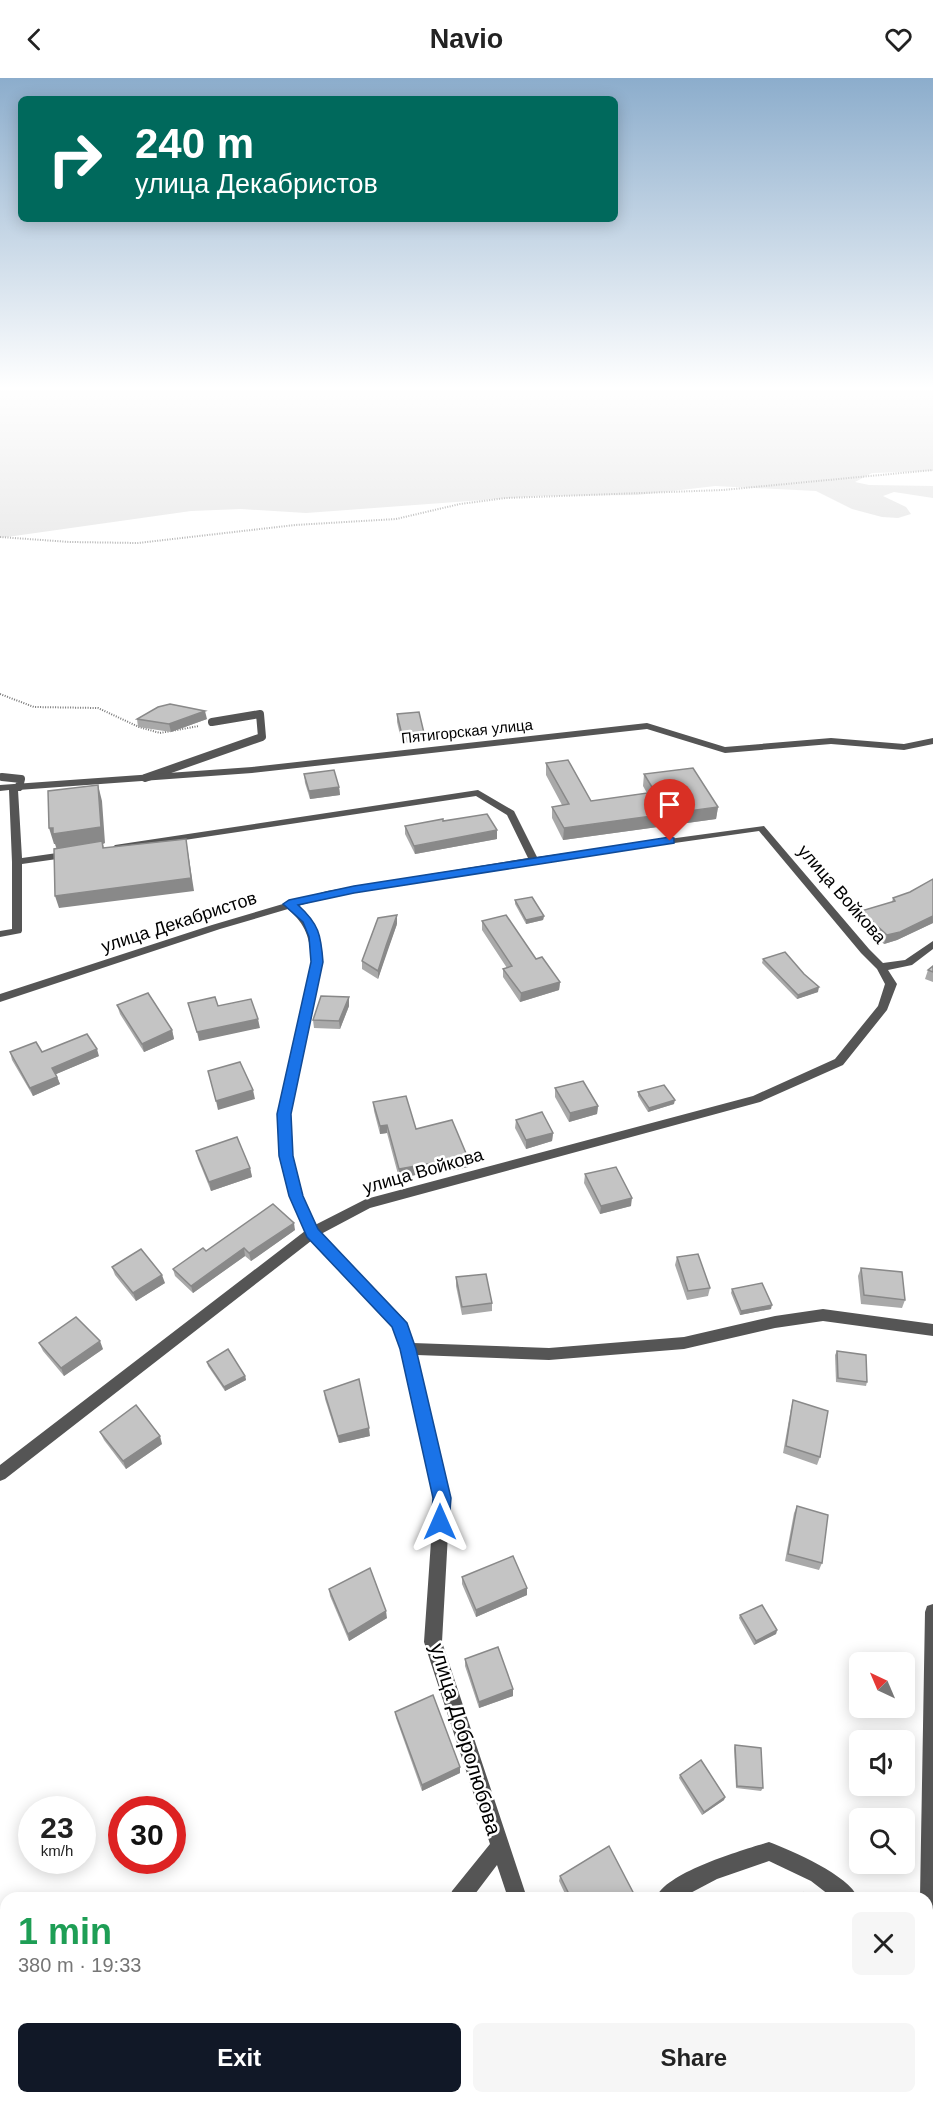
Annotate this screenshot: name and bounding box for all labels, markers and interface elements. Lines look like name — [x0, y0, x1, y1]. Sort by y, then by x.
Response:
icon: back — [18, 23, 51, 56]
icon: heart — [882, 23, 915, 56]
text: Navio — [430, 24, 503, 54]
icon: right — [36, 120, 114, 198]
text: 240 m — [135, 120, 254, 167]
text: улица Декабристов — [135, 169, 378, 199]
street label: Пятигорская улица — [400, 716, 534, 746]
pin — [644, 779, 695, 841]
icon: arrive — [653, 788, 686, 821]
street label: улица Войкова — [794, 841, 891, 948]
street label: улица Декабристов — [99, 887, 259, 957]
street label: улица Войкова — [361, 1144, 486, 1198]
position arrow — [408, 1490, 472, 1554]
street label: улица Добролюбова — [426, 1641, 506, 1838]
north arrow — [849, 1652, 915, 1718]
map controls — [849, 1652, 915, 1874]
button: sound — [849, 1730, 915, 1796]
speed limit sign: 30 — [108, 1796, 186, 1874]
button: search — [849, 1808, 915, 1874]
text: 23 — [40, 1811, 74, 1844]
text: km/h — [41, 1842, 73, 1859]
text: 1 min — [18, 1911, 112, 1952]
button: close — [852, 1912, 915, 1975]
text: 380 m · 19:33 — [18, 1954, 141, 1976]
button: Exit — [18, 2023, 461, 2092]
button: Share — [473, 2023, 915, 2092]

